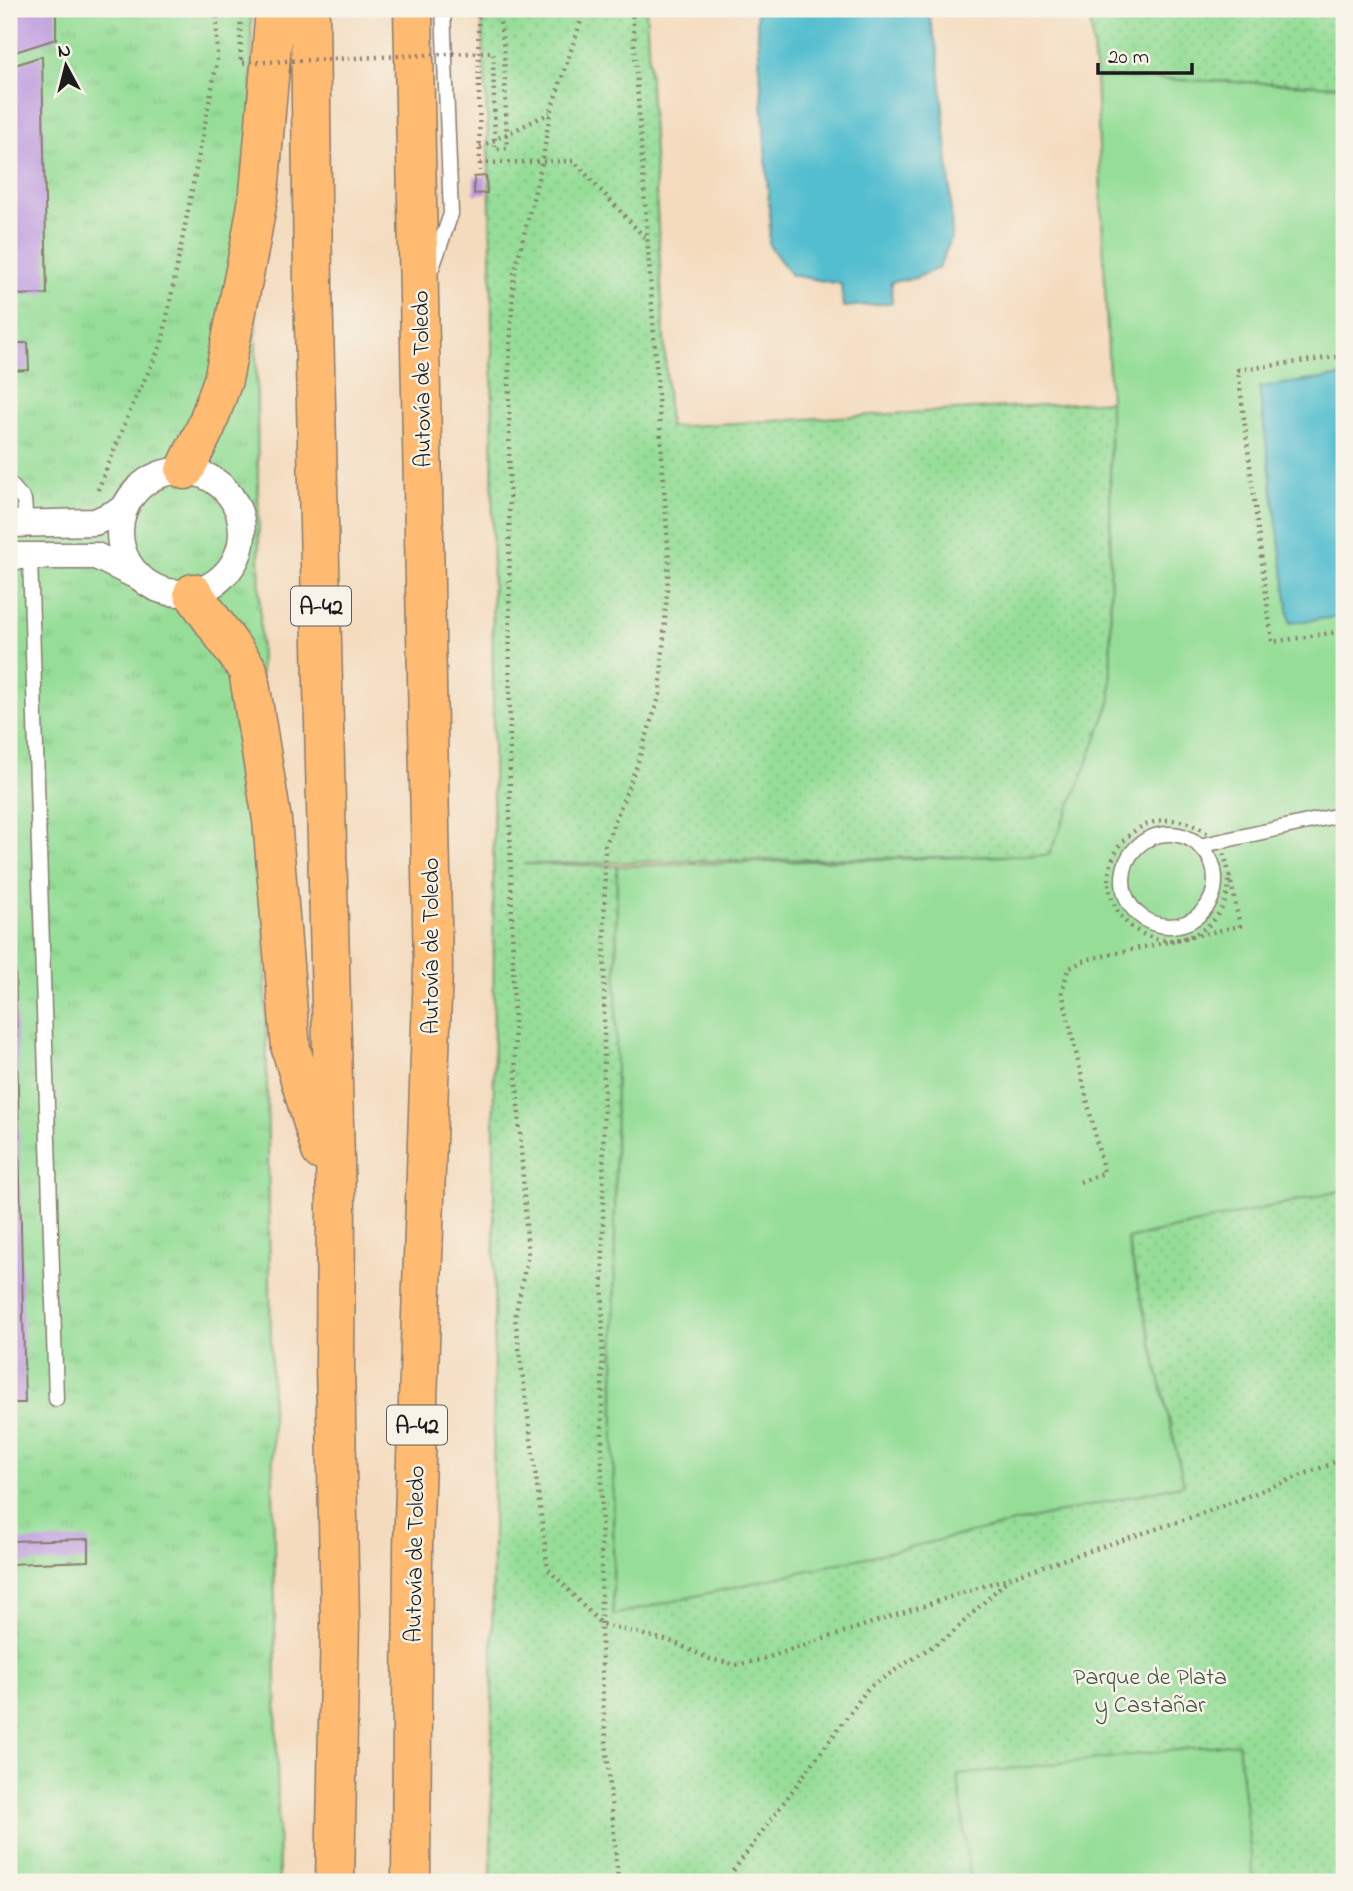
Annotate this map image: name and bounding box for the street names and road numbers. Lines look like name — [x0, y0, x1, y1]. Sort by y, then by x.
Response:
street label: Autovía de Toledo — [404, 290, 443, 468]
road number: A-42 — [291, 586, 351, 626]
street label: Autovía de Toledo — [415, 857, 450, 1035]
road number: A-42 — [387, 1406, 447, 1444]
street label: Autovía de Toledo — [397, 1465, 436, 1643]

